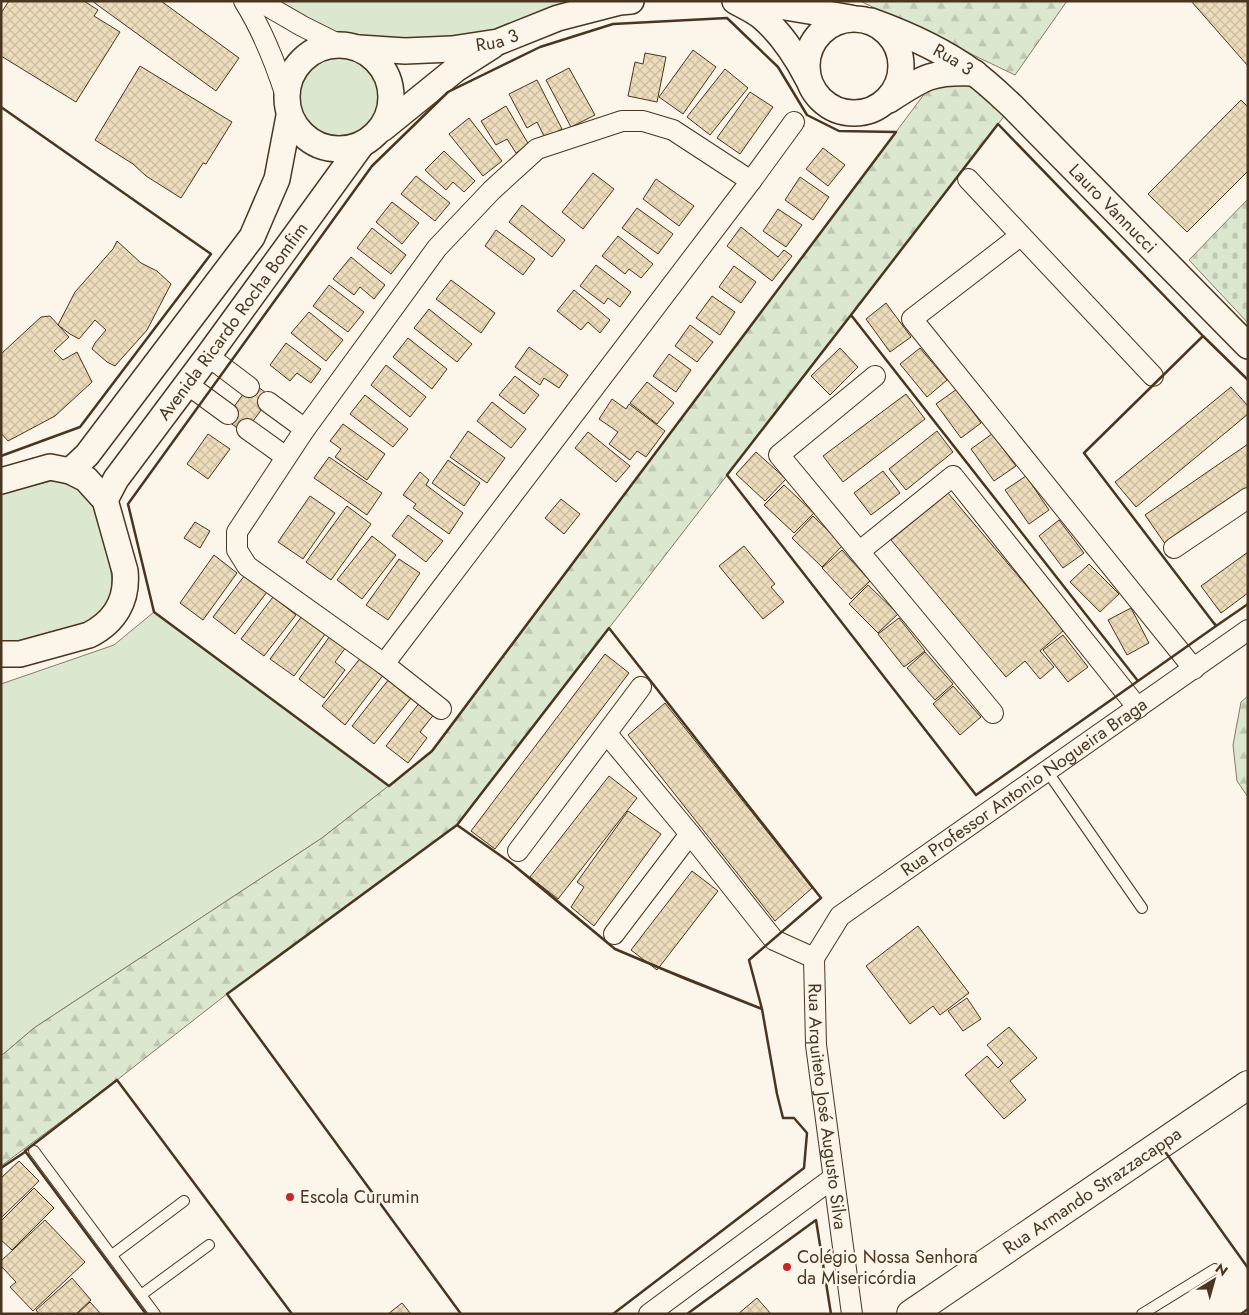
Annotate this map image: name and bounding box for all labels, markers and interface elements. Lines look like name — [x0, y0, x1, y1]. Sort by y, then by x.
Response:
street label: Rua 3 — [474, 22, 523, 58]
street label: Rua 3 — [928, 37, 979, 82]
street label: Lauro Vannucci — [1063, 158, 1163, 259]
street label: Avenida Ricardo Rocha Bomfim — [151, 217, 314, 426]
street label: Rua Professor Antonio Nogueira Braga — [895, 692, 1152, 883]
street label: Rua Arquiteto José Augusto Silva — [802, 983, 854, 1231]
street label: Rua Armando Strazzacappa — [998, 1121, 1187, 1261]
place label: Escola Curumin — [300, 1184, 419, 1210]
marker: Escola Curumin — [284, 1191, 296, 1203]
place label: Colégio Nossa Senhora da Misericórdia — [797, 1244, 978, 1291]
north arrow — [1189, 1255, 1239, 1305]
text: N — [1211, 1258, 1232, 1281]
marker: Colégio Nossa Senhora da Misericórdia — [781, 1261, 793, 1273]

